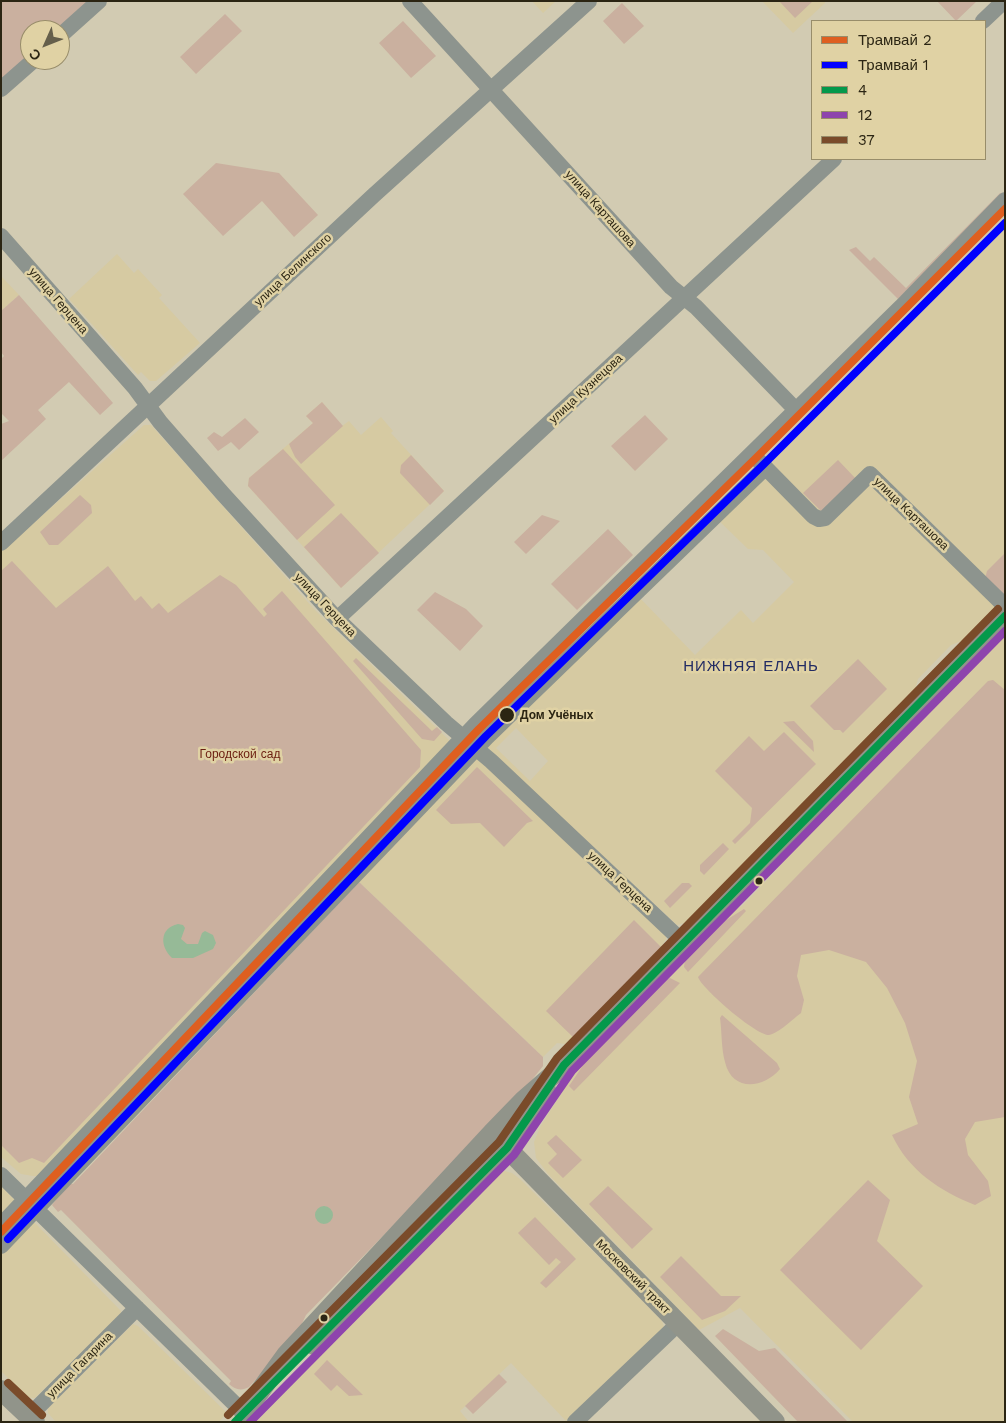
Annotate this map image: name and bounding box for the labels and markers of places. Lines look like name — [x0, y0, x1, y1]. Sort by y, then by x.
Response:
marker: Дом Учёных — [498, 706, 516, 724]
place label: Дом Учёных — [520, 708, 593, 722]
unlabelled marker — [754, 876, 764, 886]
unlabelled marker — [319, 1313, 329, 1323]

